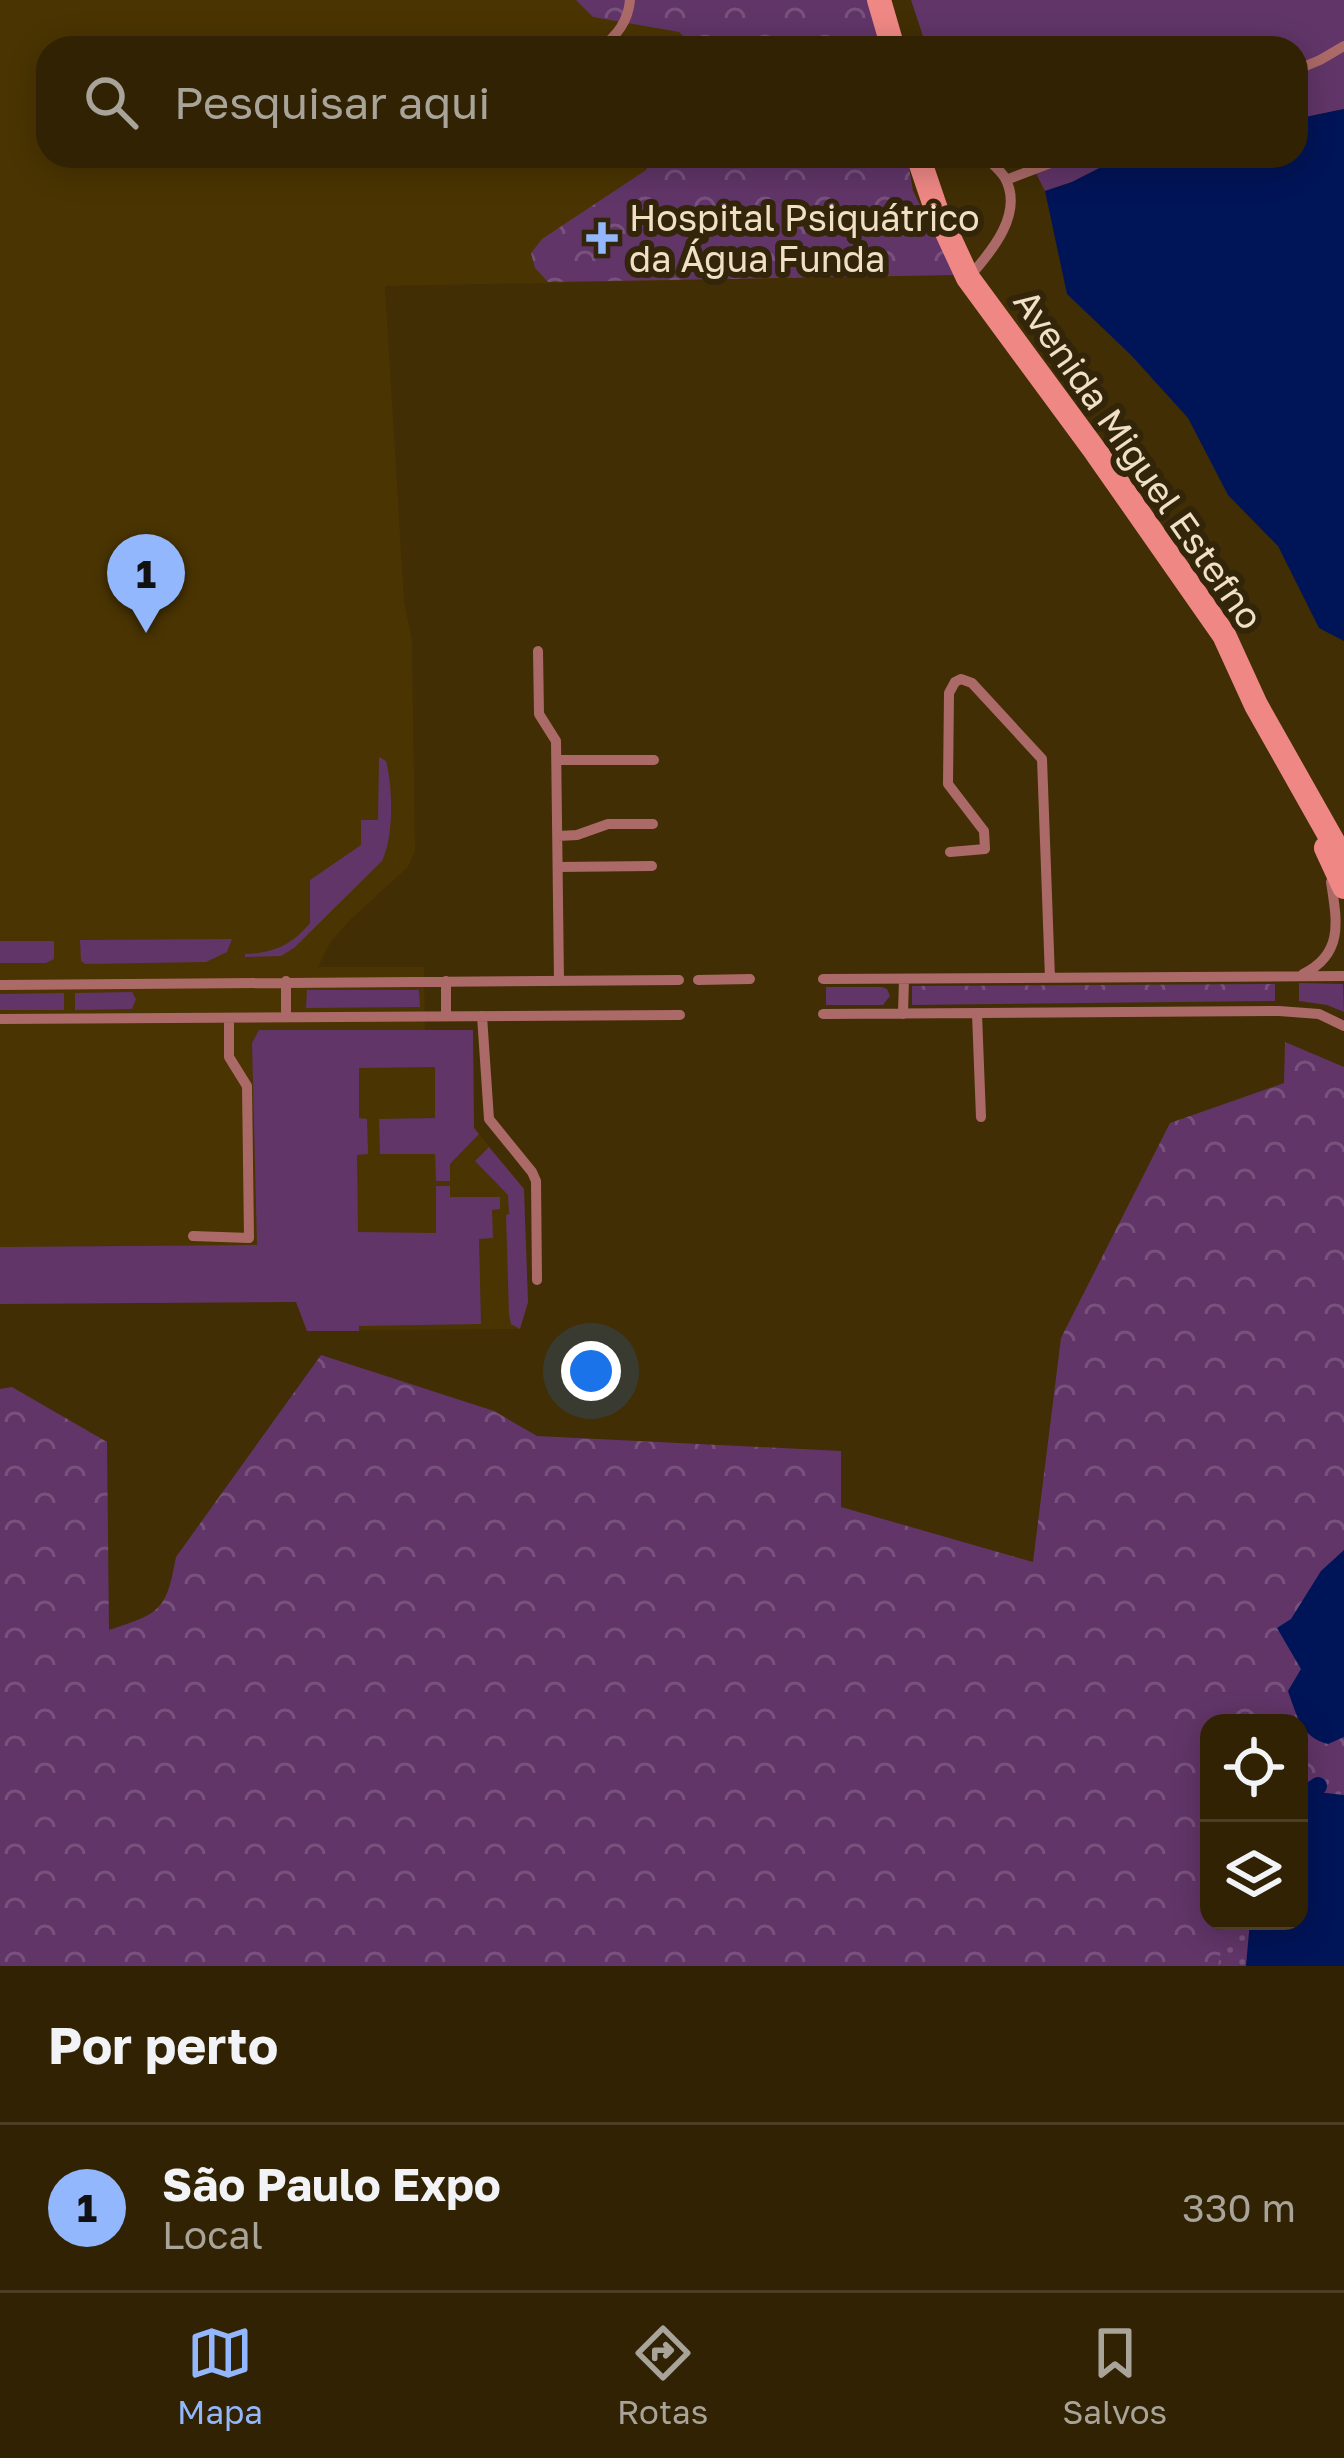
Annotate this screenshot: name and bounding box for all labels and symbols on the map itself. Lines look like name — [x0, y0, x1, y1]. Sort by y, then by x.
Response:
place label: Hospital Psiquátrico da Água Funda — [629, 196, 980, 280]
marker: Hospital Psiquátrico da Água Funda — [586, 222, 618, 254]
street label: Avenida Miguel Estefno — [1005, 281, 1273, 637]
pin: 1 — [107, 534, 185, 633]
your location — [561, 1341, 621, 1401]

